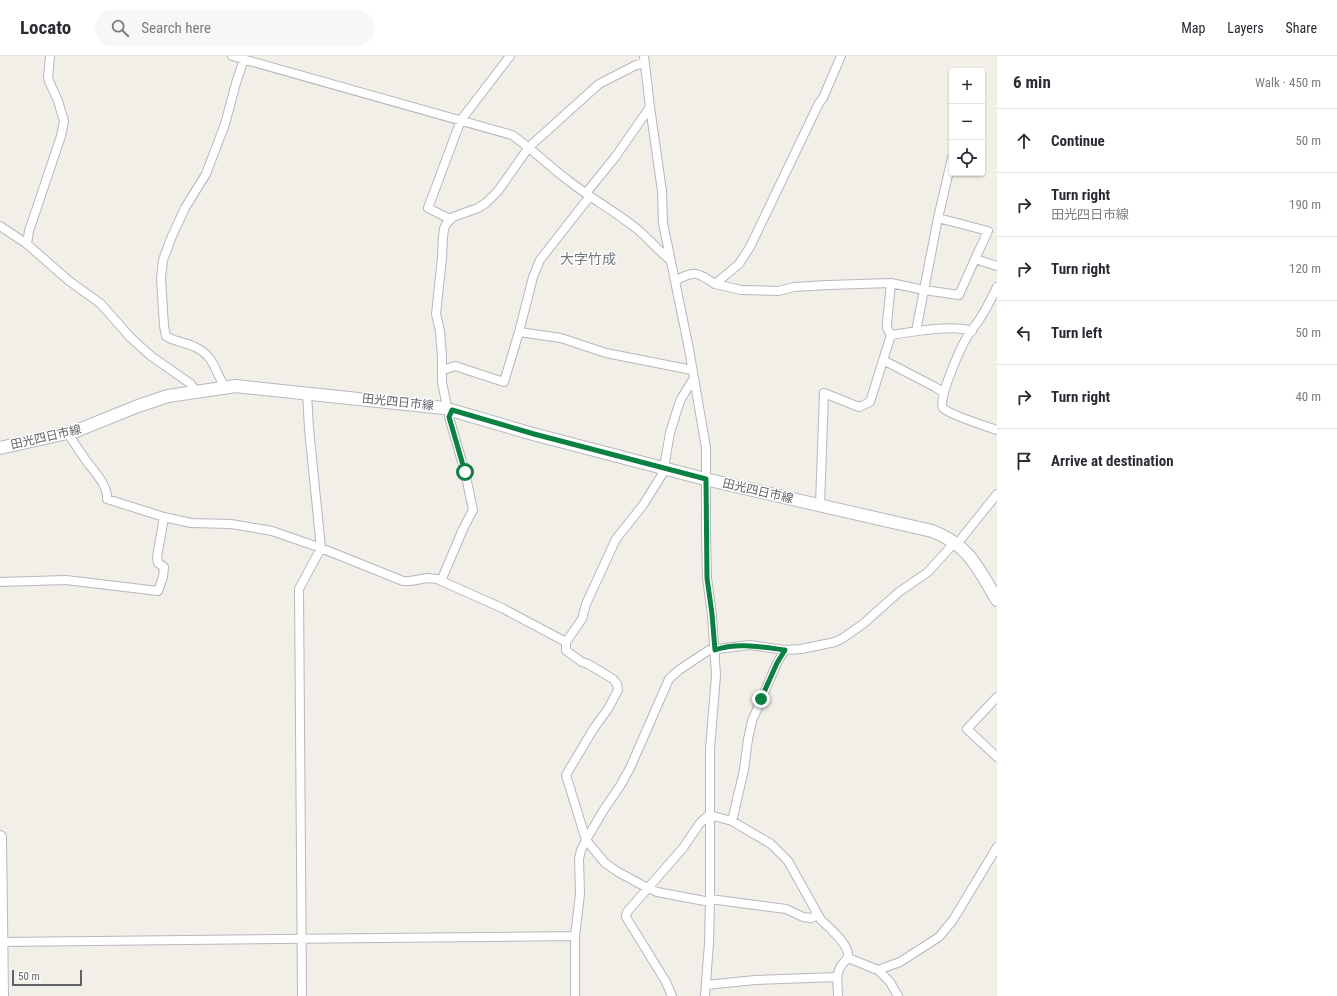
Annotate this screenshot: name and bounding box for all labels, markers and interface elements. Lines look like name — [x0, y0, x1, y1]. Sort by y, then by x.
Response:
search box — [95, 10, 375, 46]
text: Locato — [20, 16, 71, 39]
icon: search — [109, 17, 131, 39]
text: Search here — [141, 19, 211, 37]
text: Map — [1181, 20, 1205, 36]
text: Layers — [1227, 20, 1264, 36]
text: Share — [1286, 20, 1317, 36]
map controls — [949, 68, 985, 176]
button: + — [949, 68, 985, 104]
text: 6 min — [1013, 72, 1051, 92]
text: Walk · 450 m — [1255, 75, 1321, 90]
button: − — [949, 104, 985, 140]
icon: ahead — [1013, 130, 1035, 152]
text: Continue — [1051, 132, 1105, 150]
text: 50 m — [1295, 133, 1321, 148]
button: locate — [949, 140, 985, 176]
text: Turn right — [1051, 186, 1110, 204]
icon: right — [1013, 194, 1035, 216]
text: 190 m — [1289, 197, 1321, 212]
text: 田光四日市線 — [1051, 207, 1129, 222]
district label: 大字竹成 — [560, 251, 616, 267]
icon: right — [1013, 258, 1035, 280]
text: Turn right — [1051, 260, 1110, 278]
text: 120 m — [1289, 261, 1321, 276]
icon: left — [1013, 322, 1035, 344]
text: Turn left — [1051, 324, 1102, 342]
text: 50 m — [1295, 325, 1321, 340]
icon: right — [1013, 386, 1035, 408]
text: Turn right — [1051, 388, 1110, 406]
text: 40 m — [1295, 389, 1321, 404]
street label: 田光四日市線 — [361, 391, 435, 413]
street label: 田光四日市線 — [9, 422, 83, 452]
icon: arrive — [1013, 450, 1035, 472]
text: Arrive at destination — [1051, 452, 1174, 470]
route start — [456, 463, 474, 481]
street label: 田光四日市線 — [721, 476, 795, 506]
route end — [752, 690, 770, 708]
scale bar — [12, 968, 82, 987]
text: 50 m — [18, 970, 40, 983]

